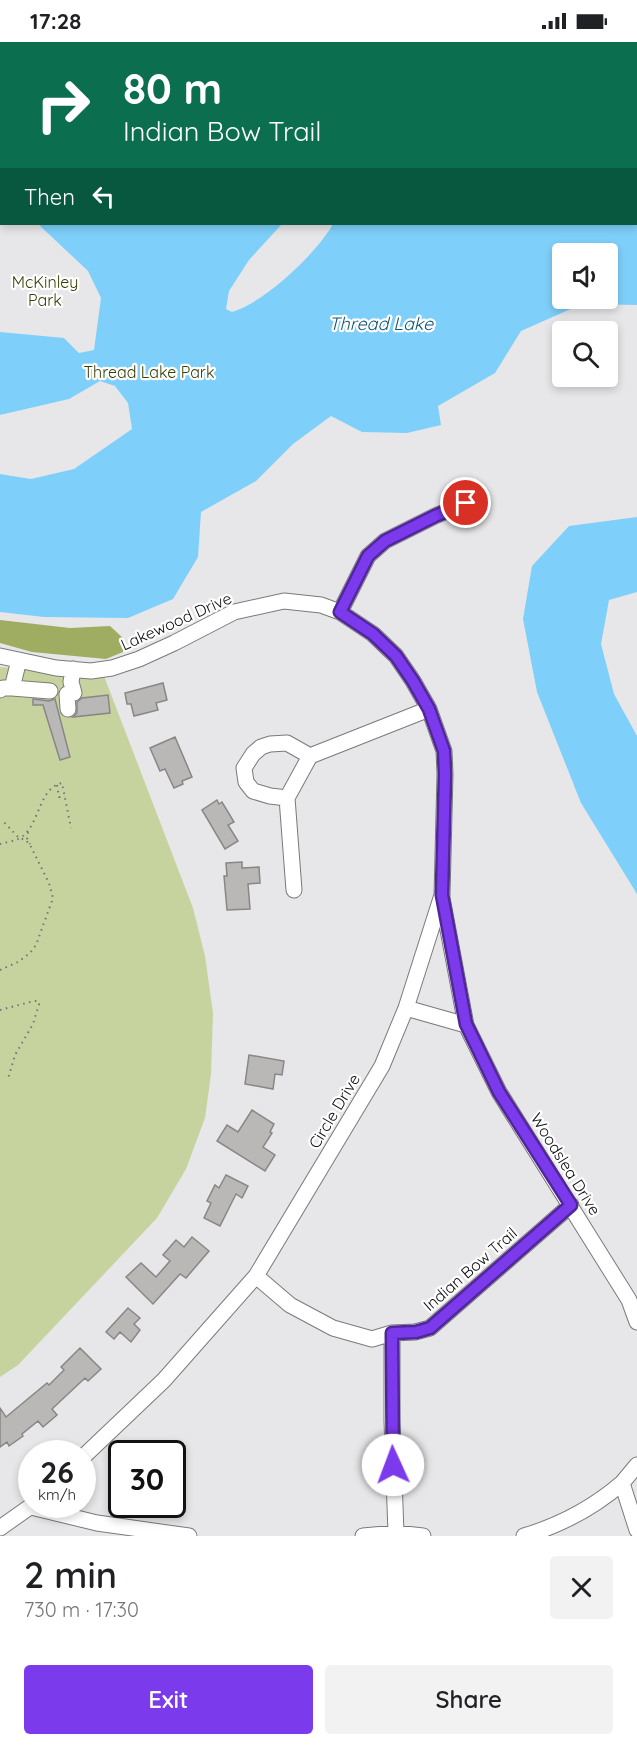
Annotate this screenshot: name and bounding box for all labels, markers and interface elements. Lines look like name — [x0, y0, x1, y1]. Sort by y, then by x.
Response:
text: 17:28 — [30, 7, 81, 35]
text: 80 m — [123, 62, 222, 115]
icon: right — [24, 66, 102, 144]
text: Indian Bow Trail — [123, 114, 321, 148]
icon: left — [87, 180, 120, 213]
text: Then — [24, 183, 75, 211]
map controls — [552, 243, 618, 387]
button: sound — [552, 243, 618, 309]
park label: McKinley Park — [12, 272, 78, 310]
water label: Thread Lake — [329, 312, 434, 335]
button: search — [552, 321, 618, 387]
park label: Thread Lake Park — [83, 362, 215, 382]
pin — [440, 477, 491, 528]
icon: arrive — [449, 486, 482, 519]
street label: Lakewood Drive — [117, 588, 235, 654]
street label: Circle Drive — [304, 1070, 364, 1152]
street label: Woodslea Drive — [527, 1109, 605, 1219]
street label: Indian Bow Trail — [419, 1223, 521, 1315]
position arrow — [361, 1433, 425, 1497]
speed limit sign: 30 — [108, 1440, 186, 1518]
text: 26 — [40, 1453, 74, 1491]
text: km/h — [38, 1485, 76, 1504]
text: 2 min — [24, 1552, 117, 1597]
button: close — [550, 1556, 613, 1619]
text: 730 m · 17:30 — [24, 1597, 139, 1622]
button: Exit — [24, 1665, 313, 1734]
button: Share — [325, 1665, 613, 1734]

